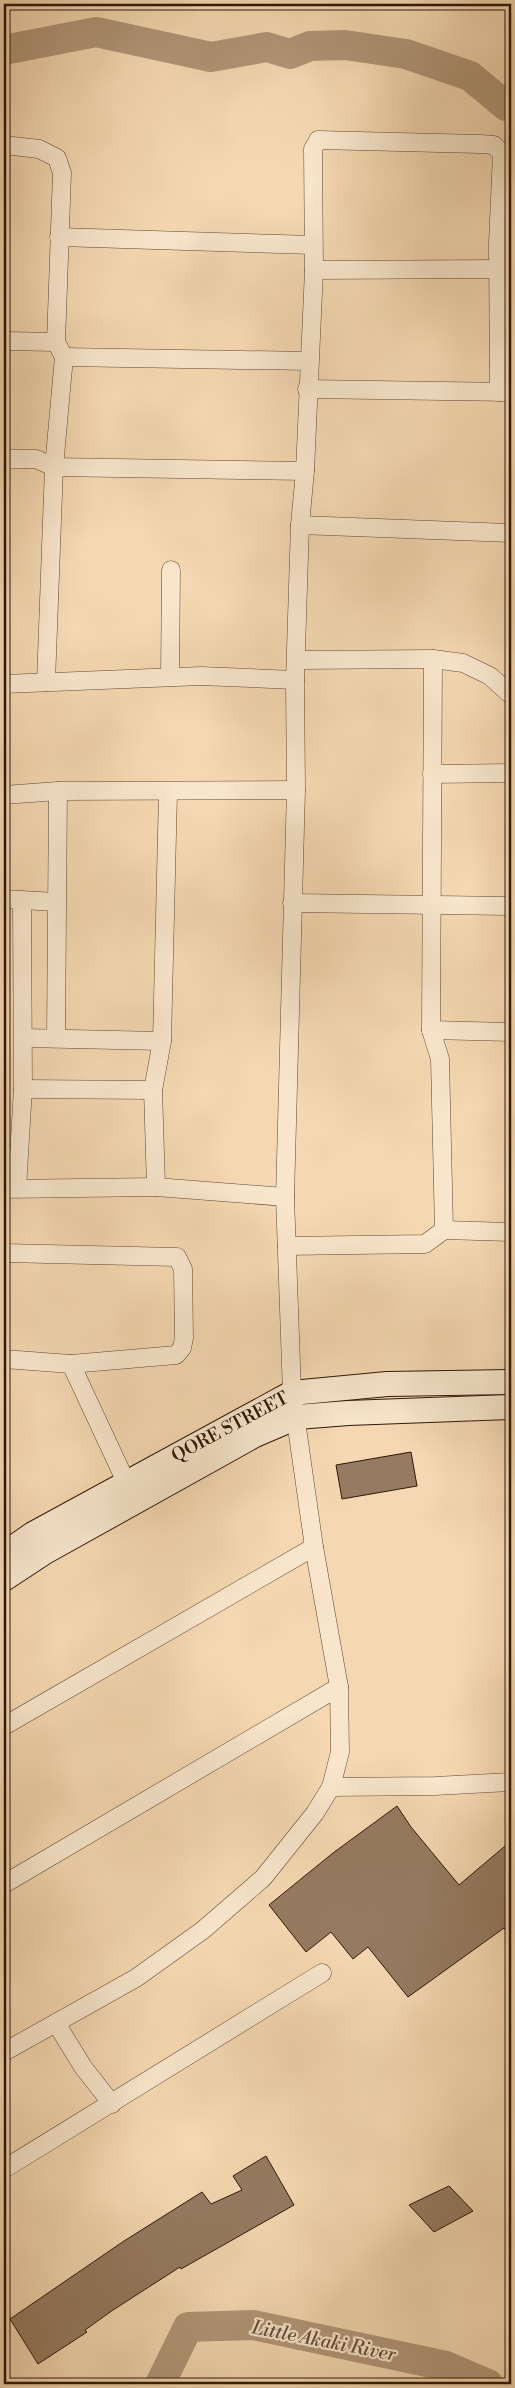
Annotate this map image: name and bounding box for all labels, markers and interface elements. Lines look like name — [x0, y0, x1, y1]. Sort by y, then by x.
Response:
street label: QORE STREET — [167, 1386, 293, 1468]
water label: Little Akaki River — [249, 2315, 399, 2367]

